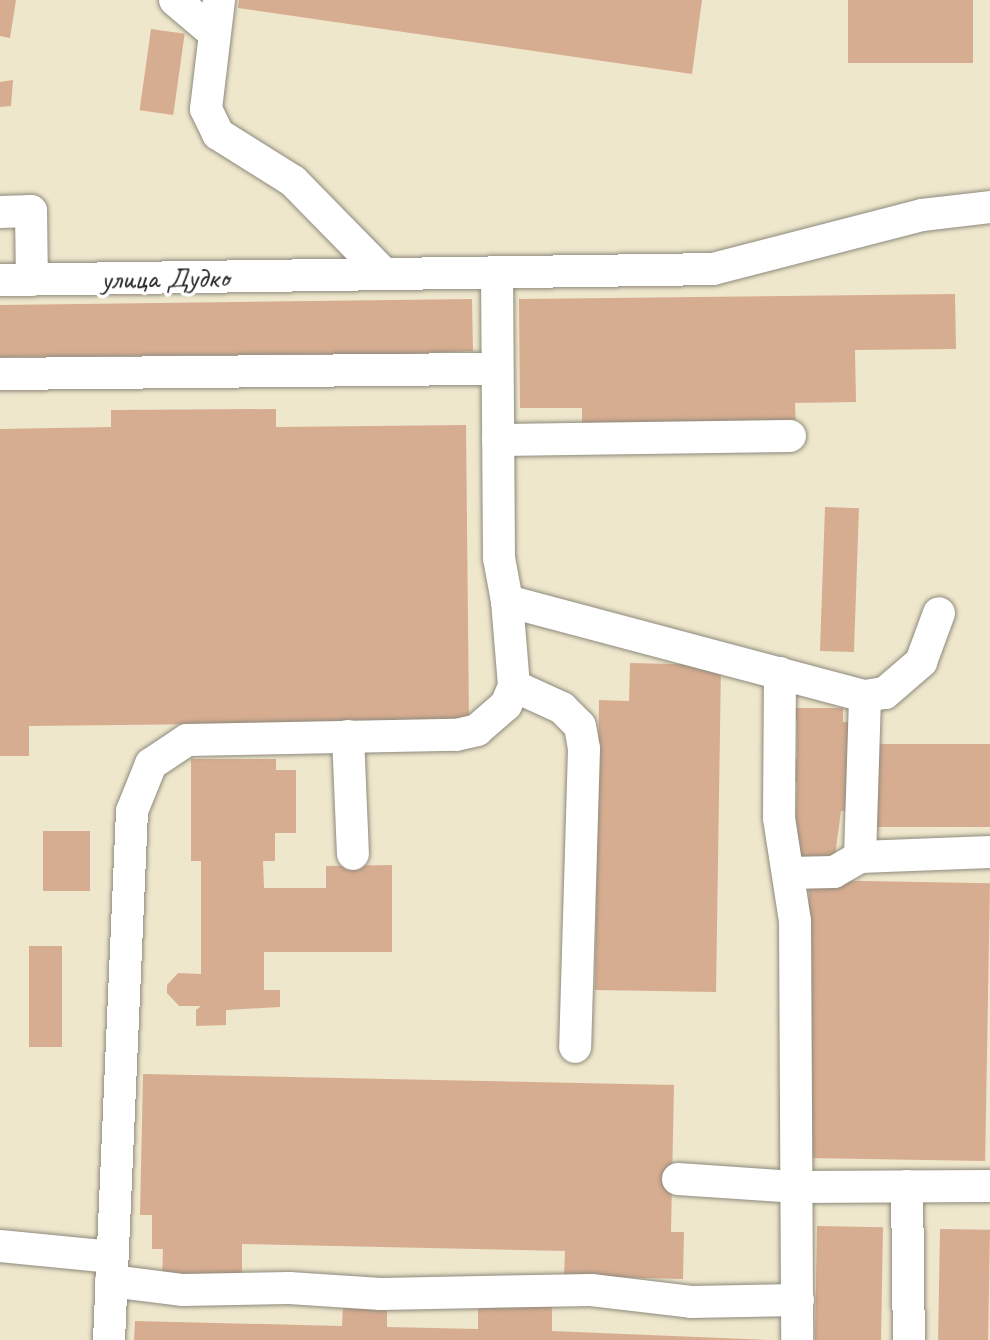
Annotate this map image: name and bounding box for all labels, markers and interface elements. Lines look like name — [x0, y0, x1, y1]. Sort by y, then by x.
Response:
street label: улица Дудко — [101, 259, 229, 297]

